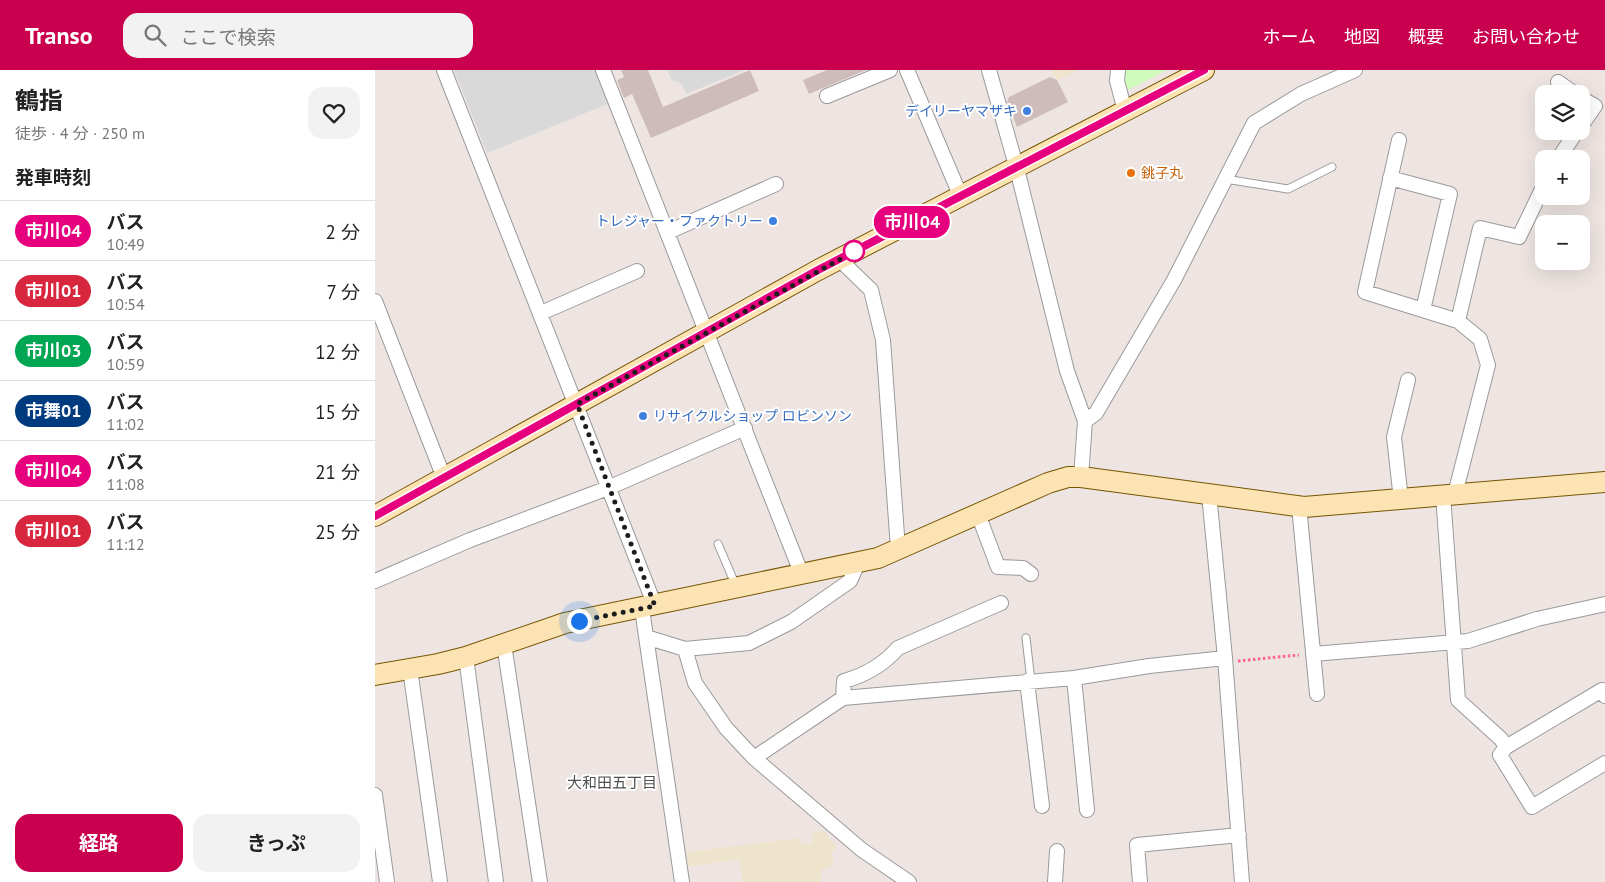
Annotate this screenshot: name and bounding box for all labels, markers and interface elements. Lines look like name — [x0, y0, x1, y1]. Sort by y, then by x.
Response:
search box — [123, 13, 473, 58]
text: Transo — [25, 20, 93, 51]
icon: search — [141, 21, 169, 49]
text: ここで検索 — [181, 25, 276, 49]
text: ホーム — [1263, 25, 1316, 48]
text: 地図 — [1344, 25, 1380, 48]
text: 概要 — [1408, 25, 1444, 48]
text: お問い合わせ — [1472, 25, 1580, 48]
text: 鶴指 — [15, 85, 63, 116]
map controls — [1535, 85, 1590, 270]
button: layers — [1535, 85, 1590, 140]
button: heart — [308, 87, 360, 139]
place label: デイリーヤマザキ — [905, 102, 1017, 120]
marker: デイリーヤマザキ — [1021, 105, 1033, 117]
text: 徒歩 · 4 分 · 250 m — [15, 123, 145, 143]
button: + — [1535, 150, 1590, 205]
place label: 銚子丸 — [1141, 164, 1183, 182]
text: 発車時刻 — [15, 165, 91, 189]
marker: 銚子丸 — [1125, 167, 1137, 179]
line badge: 市川04 — [877, 206, 947, 238]
text: バス — [106, 210, 144, 234]
text: 市川04 — [884, 210, 940, 233]
place label: トレジャー・ファクトリー — [596, 212, 763, 230]
marker: トレジャー・ファクトリー — [767, 215, 779, 227]
button: − — [1535, 215, 1590, 270]
text: 市川04 — [25, 219, 81, 242]
text: 2 分 — [326, 220, 360, 244]
text: 10:49 — [106, 234, 145, 254]
unlabelled marker — [843, 240, 865, 262]
text: バス — [106, 270, 144, 294]
text: 市川01 — [25, 279, 81, 302]
text: 7 分 — [327, 280, 360, 304]
text: 10:54 — [106, 294, 145, 314]
text: バス — [106, 330, 144, 354]
text: 市川03 — [25, 339, 81, 362]
text: 12 分 — [315, 340, 360, 364]
text: 10:59 — [106, 354, 145, 374]
text: バス — [106, 390, 144, 414]
text: 市舞01 — [25, 399, 81, 422]
text: 15 分 — [315, 400, 360, 424]
place label: リサイクルショップ ロビンソン — [653, 407, 852, 425]
marker: リサイクルショップ ロビンソン — [637, 410, 649, 422]
text: 11:02 — [106, 414, 145, 434]
text: バス — [106, 450, 144, 474]
text: 市川04 — [25, 459, 81, 482]
text: 21 分 — [315, 460, 360, 484]
text: 11:08 — [106, 474, 145, 494]
text: バス — [106, 510, 144, 534]
text: 市川01 — [25, 519, 81, 542]
text: 25 分 — [315, 520, 360, 544]
text: 11:12 — [106, 534, 145, 554]
your location — [567, 609, 592, 634]
district label: 大和田五丁目 — [567, 773, 657, 792]
button: 経路 — [15, 814, 183, 872]
button: きっぷ — [193, 814, 360, 872]

